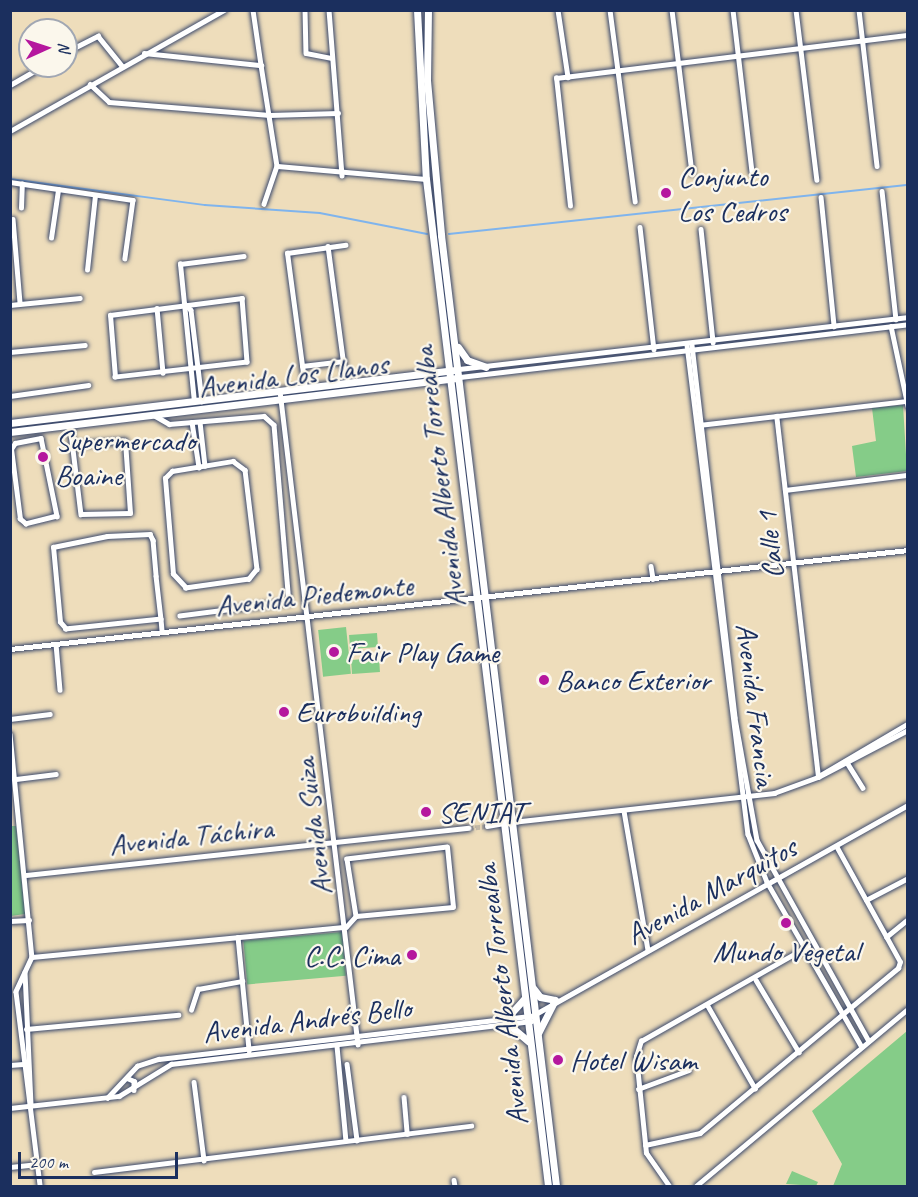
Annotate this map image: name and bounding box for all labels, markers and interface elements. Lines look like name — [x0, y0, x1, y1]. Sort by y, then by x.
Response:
north arrow — [18, 18, 78, 78]
text: N — [54, 42, 74, 53]
place label: Conjunto Los Cedros — [678, 158, 786, 228]
marker: Conjunto Los Cedros — [659, 186, 673, 200]
street label: Avenida Alberto Torrealba — [405, 344, 473, 610]
street label: Avenida Los Llanos — [196, 345, 390, 405]
place label: Supermercado Boaine — [55, 422, 195, 492]
marker: Supermercado Boaine — [36, 450, 50, 464]
street label: Calle 1 — [749, 509, 791, 581]
street label: Avenida Piedemonte — [214, 567, 414, 623]
street label: Avenida Francia — [728, 621, 784, 789]
place label: Fair Play Game — [346, 634, 500, 670]
marker: Fair Play Game — [327, 645, 341, 659]
place label: Banco Exterior — [556, 662, 711, 698]
marker: Banco Exterior — [537, 673, 551, 687]
place label: Eurobuilding — [296, 694, 421, 730]
marker: Eurobuilding — [277, 705, 291, 719]
street label: Avenida Suiza — [287, 757, 339, 897]
place label: SENIAT — [438, 794, 525, 830]
marker: SENIAT — [419, 805, 433, 819]
street label: Avenida Táchira — [107, 809, 275, 863]
street label: Avenida Marquitos — [619, 829, 803, 953]
street label: Avenida Alberto Torrealba — [468, 862, 536, 1128]
marker: Mundo Vegetal — [779, 916, 793, 930]
place label: Mundo Vegetal — [713, 933, 859, 969]
place label: C.C. Cima — [304, 937, 400, 973]
marker: C.C. Cima — [405, 948, 419, 962]
street label: Avenida Andrés Bello — [201, 989, 413, 1051]
place label: Hotel Wisam — [570, 1042, 698, 1078]
marker: Hotel Wisam — [551, 1053, 565, 1067]
scale bar — [21, 1140, 182, 1178]
text: 200 m — [29, 1151, 68, 1173]

